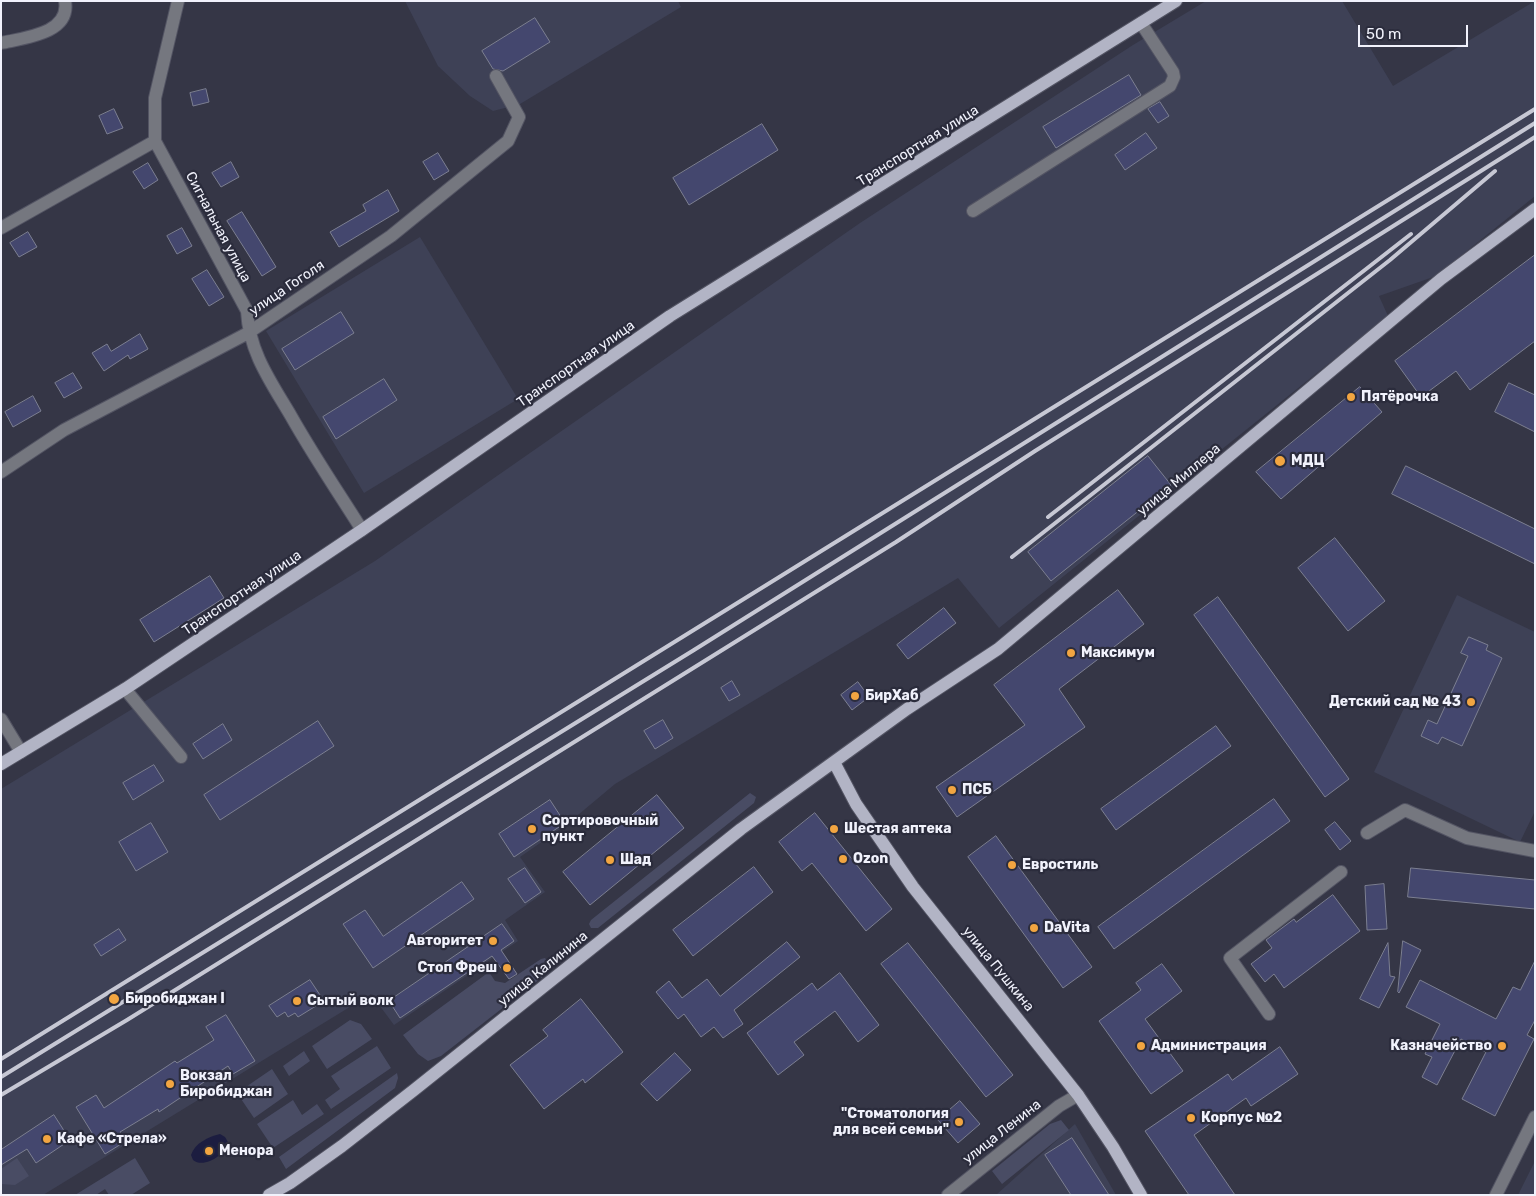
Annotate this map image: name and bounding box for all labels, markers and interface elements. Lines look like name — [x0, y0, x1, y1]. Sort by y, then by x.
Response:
scale bar — [1361, 15, 1471, 47]
text: 50 m — [1366, 25, 1401, 43]
street label: Транспортная улица — [854, 102, 982, 190]
street label: Сигнальная улица — [182, 169, 254, 285]
street label: улица Гоголя — [246, 257, 328, 319]
street label: Транспортная улица — [514, 317, 638, 411]
place label: Пятёрочка — [1361, 389, 1438, 405]
marker: Пятёрочка — [1345, 391, 1357, 403]
street label: улица Миллера — [1134, 440, 1224, 520]
place label: МДЦ — [1291, 453, 1324, 469]
marker: МДЦ — [1273, 454, 1287, 468]
street label: Транспортная улица — [179, 547, 305, 639]
place label: Максимум — [1081, 645, 1155, 661]
marker: Максимум — [1065, 647, 1077, 659]
place label: БирХаб — [865, 688, 918, 704]
marker: БирХаб — [849, 690, 861, 702]
place label: Детский сад № 43 — [1329, 694, 1461, 710]
marker: Детский сад № 43 — [1465, 696, 1477, 708]
place label: ПСБ — [962, 782, 991, 798]
marker: ПСБ — [946, 784, 958, 796]
place label: Сортировочный пункт — [542, 813, 658, 846]
place label: Шестая аптека — [844, 821, 952, 837]
marker: Сортировочный пункт — [526, 823, 538, 835]
marker: Шестая аптека — [828, 823, 840, 835]
place label: Ozon — [853, 851, 888, 867]
place label: Шад — [620, 852, 651, 868]
marker: Ozon — [837, 853, 849, 865]
marker: Шад — [604, 854, 616, 866]
place label: Евростиль — [1022, 857, 1098, 873]
marker: Евростиль — [1006, 859, 1018, 871]
place label: DaVita — [1044, 920, 1090, 936]
marker: DaVita — [1028, 922, 1040, 934]
street label: улица Пушкина — [959, 923, 1037, 1015]
street label: улица Калинина — [495, 928, 591, 1010]
place label: Авторитет — [407, 933, 483, 949]
marker: Авторитет — [487, 935, 499, 947]
place label: Стоп Фреш — [417, 960, 497, 976]
marker: Стоп Фреш — [501, 962, 513, 974]
place label: Биробиджан I — [125, 991, 225, 1007]
marker: Биробиджан I — [107, 992, 121, 1006]
place label: Сытый волк — [307, 993, 394, 1009]
marker: Сытый волк — [291, 995, 303, 1007]
place label: Администрация — [1151, 1038, 1267, 1054]
place label: Казначейство — [1390, 1038, 1492, 1054]
marker: Администрация — [1135, 1040, 1147, 1052]
marker: Казначейство — [1496, 1040, 1508, 1052]
place label: Вокзал Биробиджан — [180, 1068, 272, 1100]
marker: Вокзал Биробиджан — [164, 1078, 176, 1090]
street label: улица Ленина — [960, 1096, 1044, 1168]
place label: "Стоматология для всей семьи" — [833, 1106, 949, 1138]
place label: Корпус №2 — [1201, 1110, 1282, 1126]
marker: Корпус №2 — [1185, 1112, 1197, 1124]
marker: "Стоматология для всей семьи" — [953, 1116, 965, 1128]
place label: Кафе «Стрела» — [57, 1131, 167, 1147]
marker: Кафе «Стрела» — [41, 1133, 53, 1145]
place label: Менора — [219, 1143, 273, 1159]
marker: Менора — [203, 1145, 215, 1157]

